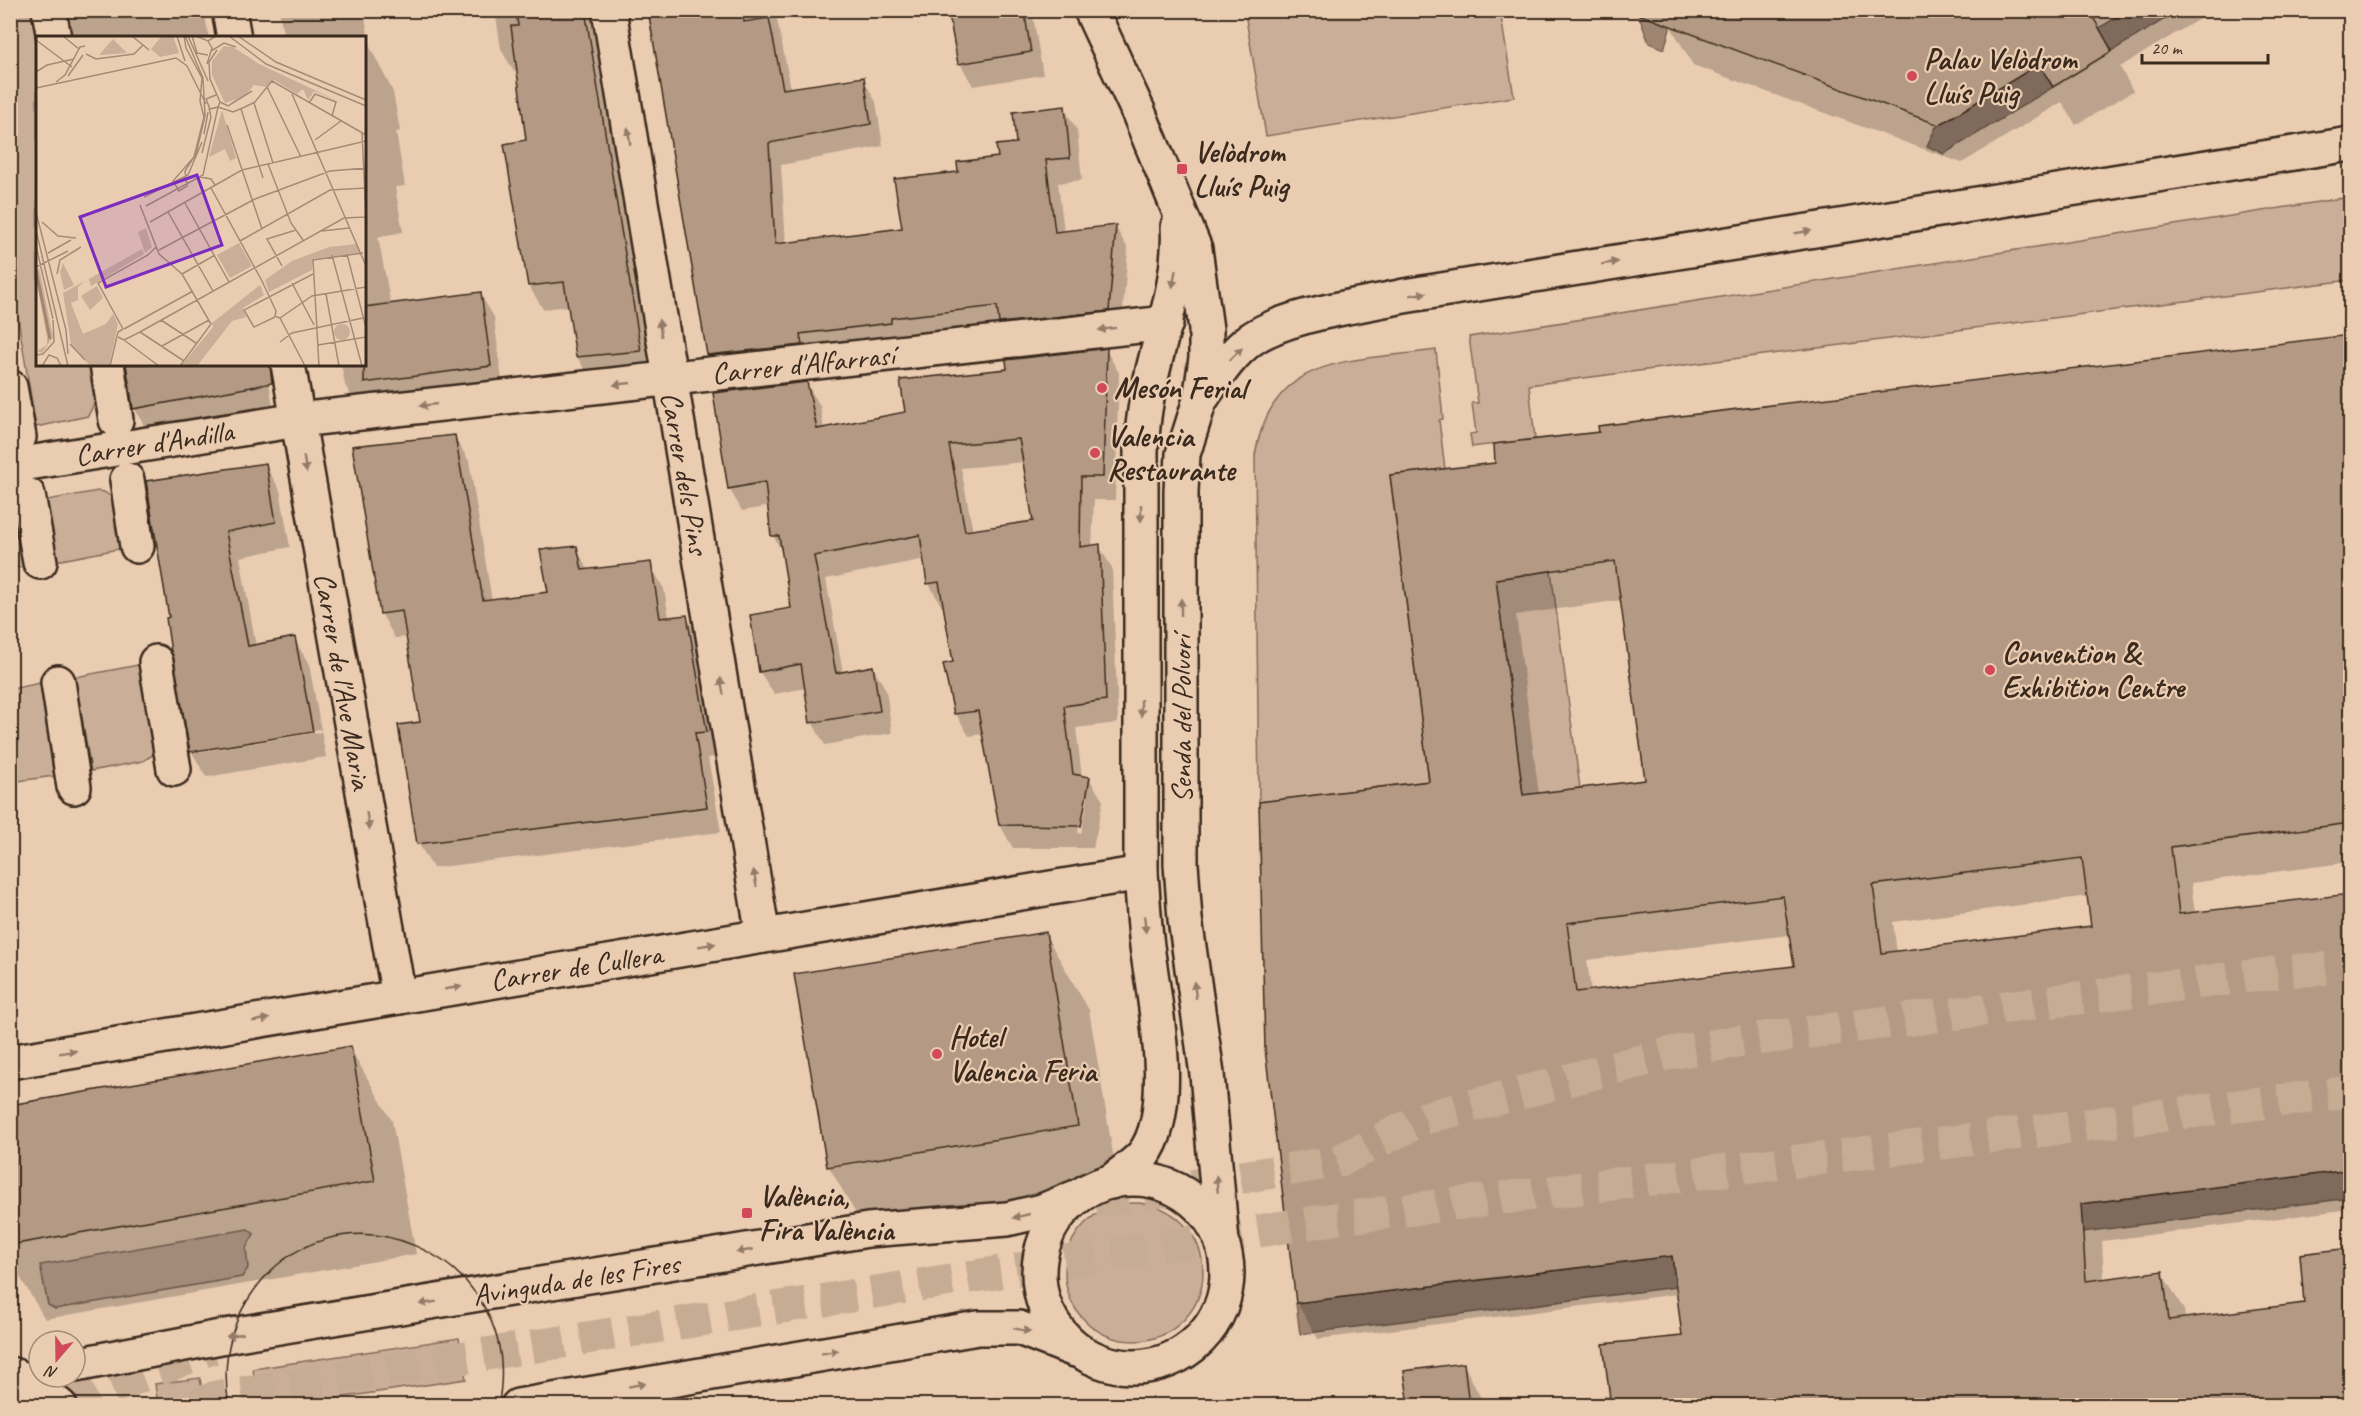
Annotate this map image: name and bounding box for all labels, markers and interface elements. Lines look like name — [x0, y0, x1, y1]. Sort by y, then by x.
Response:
scale bar — [2142, 27, 2268, 65]
inset map — [36, 36, 366, 366]
text: 20 m — [2151, 37, 2184, 59]
place label: Palau Velòdrom Lluís Puig — [1924, 40, 2079, 112]
marker: Palau Velòdrom Lluís Puig — [1905, 69, 1919, 83]
one-way arrow — [625, 126, 634, 145]
place label: Velòdrom Lluís Puig — [1194, 133, 1291, 205]
marker: Velòdrom Lluís Puig — [1175, 162, 1189, 176]
one-way arrow — [1793, 227, 1812, 236]
one-way arrow — [1601, 258, 1620, 267]
one-way arrow — [1169, 270, 1178, 289]
one-way arrow — [1408, 290, 1427, 299]
one-way arrow — [656, 318, 665, 337]
one-way arrow — [1098, 324, 1117, 334]
street label: Carrer d'Alfarrasí — [710, 335, 903, 392]
one-way arrow — [1228, 347, 1243, 361]
place label: Mesón Ferial — [1114, 369, 1252, 407]
one-way arrow — [612, 379, 631, 389]
marker: Mesón Ferial — [1095, 381, 1109, 395]
street label: Carrer dels Pins — [652, 389, 718, 560]
one-way arrow — [418, 401, 437, 410]
street label: Carrer d'Andilla — [72, 411, 238, 474]
place label: Valencia Restaurante — [1107, 417, 1237, 489]
marker: Valencia Restaurante — [1088, 446, 1102, 460]
one-way arrow — [301, 454, 310, 473]
one-way arrow — [1136, 503, 1146, 522]
street label: Carrer de l'Ave Maria — [305, 570, 381, 794]
one-way arrow — [1176, 597, 1186, 616]
street label: Senda del Polvorí — [1162, 629, 1200, 803]
place label: Convention & Exhibition Centre — [2002, 634, 2186, 706]
marker: Convention & Exhibition Centre — [1983, 663, 1997, 677]
one-way arrow — [717, 676, 726, 695]
one-way arrow — [1136, 698, 1146, 717]
one-way arrow — [364, 812, 373, 831]
one-way arrow — [750, 868, 759, 887]
one-way arrow — [1140, 914, 1150, 933]
street label: Carrer de Cullera — [487, 934, 667, 999]
one-way arrow — [698, 941, 717, 950]
one-way arrow — [1190, 981, 1199, 1000]
one-way arrow — [444, 983, 463, 992]
one-way arrow — [251, 1016, 270, 1025]
place label: Hotel Valencia Feria — [949, 1018, 1099, 1090]
one-way arrow — [59, 1047, 78, 1056]
marker: Hotel Valencia Feria — [930, 1047, 944, 1061]
one-way arrow — [1212, 1174, 1222, 1193]
place label: València, Fira València — [759, 1177, 896, 1249]
marker: València, Fira València — [740, 1206, 754, 1220]
one-way arrow — [1012, 1211, 1030, 1221]
street label: Avinguda de les Fires — [470, 1243, 685, 1314]
one-way arrow — [735, 1246, 754, 1255]
one-way arrow — [418, 1299, 437, 1308]
one-way arrow — [1013, 1326, 1032, 1335]
north arrow — [27, 1329, 87, 1389]
one-way arrow — [226, 1331, 245, 1340]
one-way arrow — [820, 1347, 839, 1356]
text: N — [41, 1360, 60, 1383]
one-way arrow — [628, 1380, 647, 1389]

